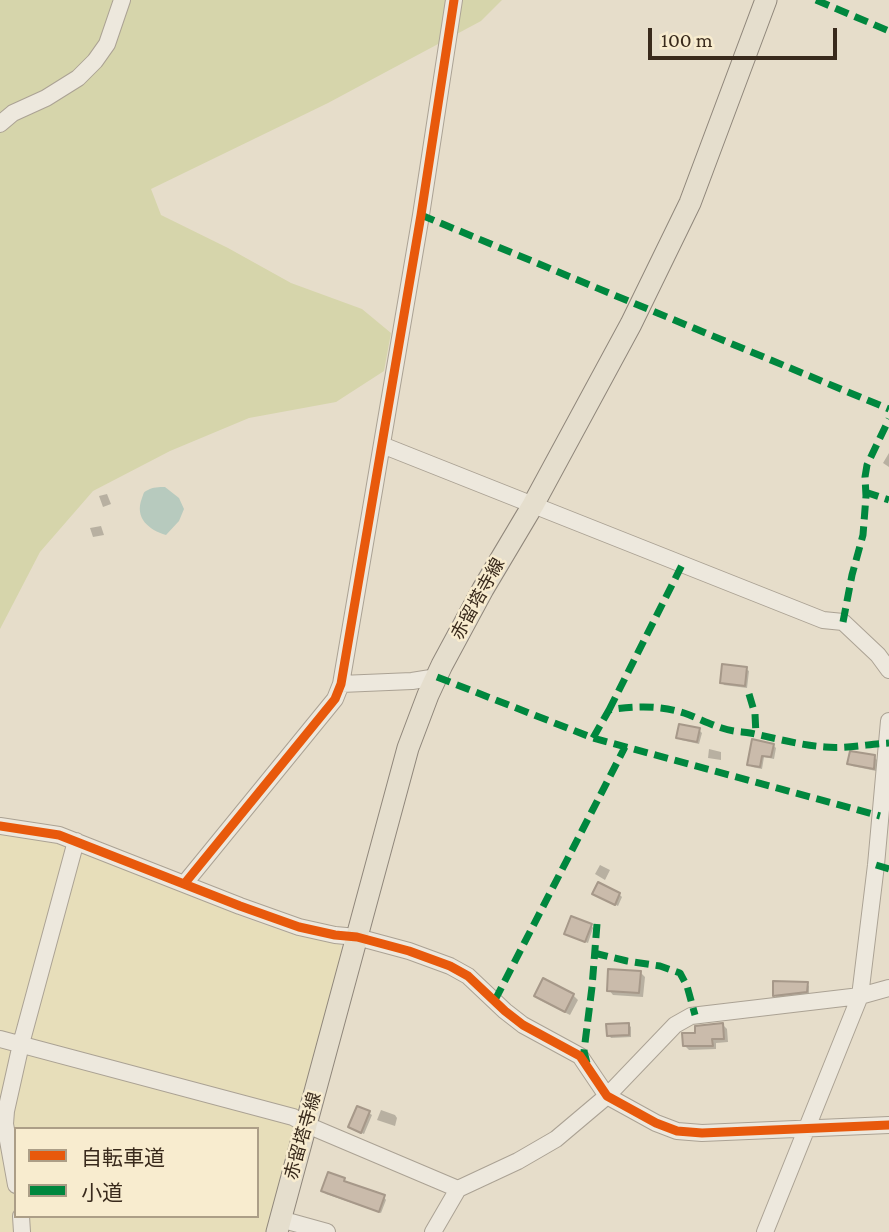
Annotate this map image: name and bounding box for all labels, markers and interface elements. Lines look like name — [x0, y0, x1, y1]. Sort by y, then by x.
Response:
scale bar — [651, 14, 840, 58]
text: 100 m — [661, 28, 713, 52]
street label: 赤留塔寺線 — [447, 554, 509, 644]
street label: 赤留塔寺線 — [280, 1090, 326, 1182]
legend — [14, 1127, 259, 1218]
text: 自転車道 — [81, 1146, 165, 1170]
text: 小道 — [81, 1181, 123, 1205]

